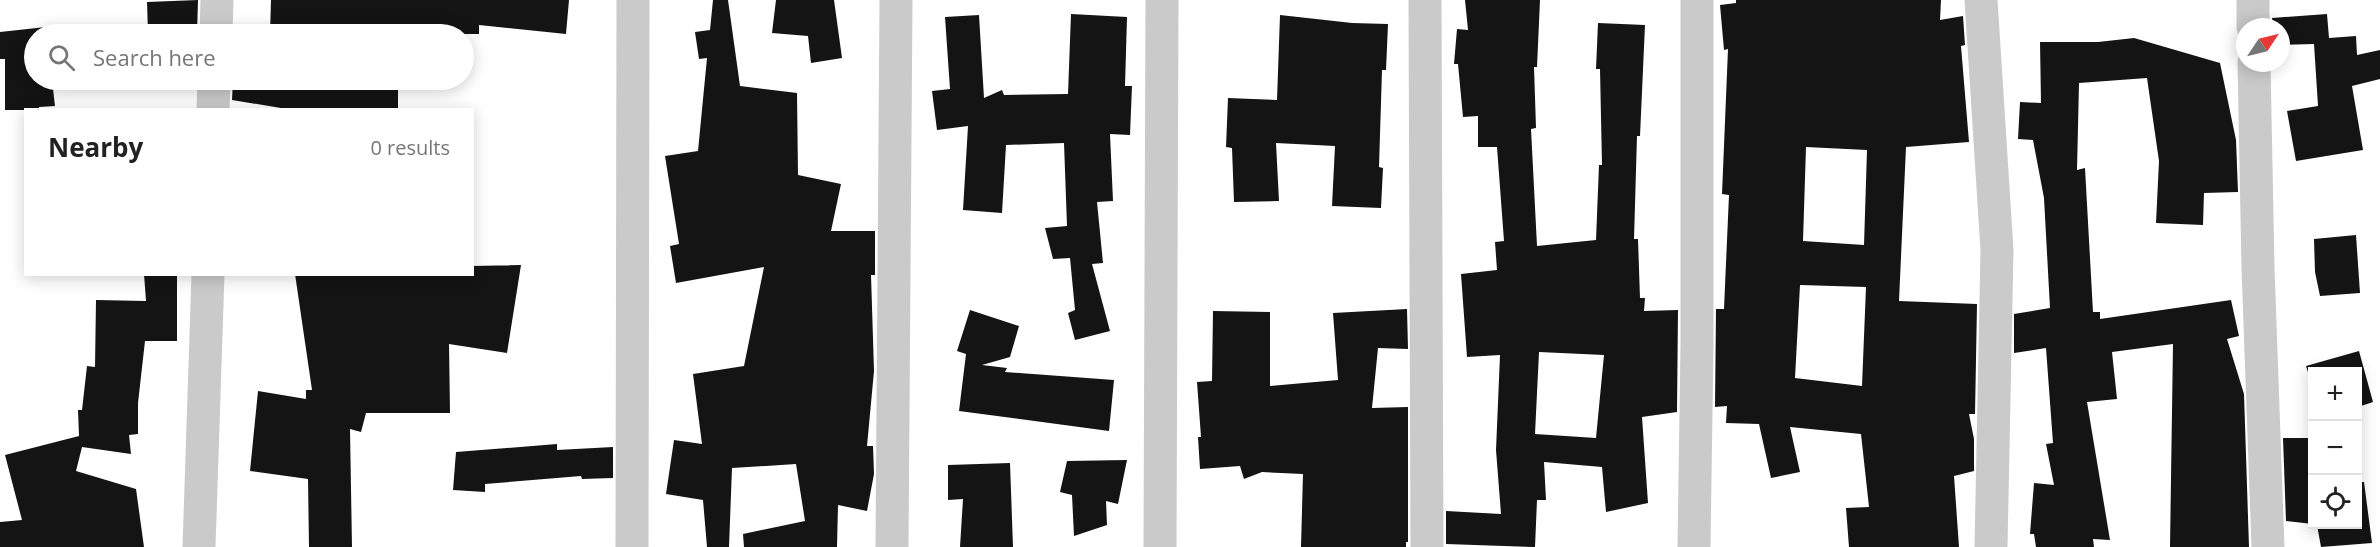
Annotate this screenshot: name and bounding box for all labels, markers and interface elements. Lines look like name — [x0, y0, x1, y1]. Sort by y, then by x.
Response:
north arrow — [2236, 18, 2290, 72]
search box — [24, 24, 474, 90]
icon: search — [45, 41, 78, 74]
text: Search here — [93, 42, 216, 72]
text: Nearby — [48, 129, 143, 165]
text: 0 results — [370, 134, 450, 161]
map controls — [2308, 367, 2362, 529]
button: + — [2308, 367, 2362, 421]
button: − — [2308, 421, 2362, 475]
button: locate — [2308, 475, 2362, 529]

